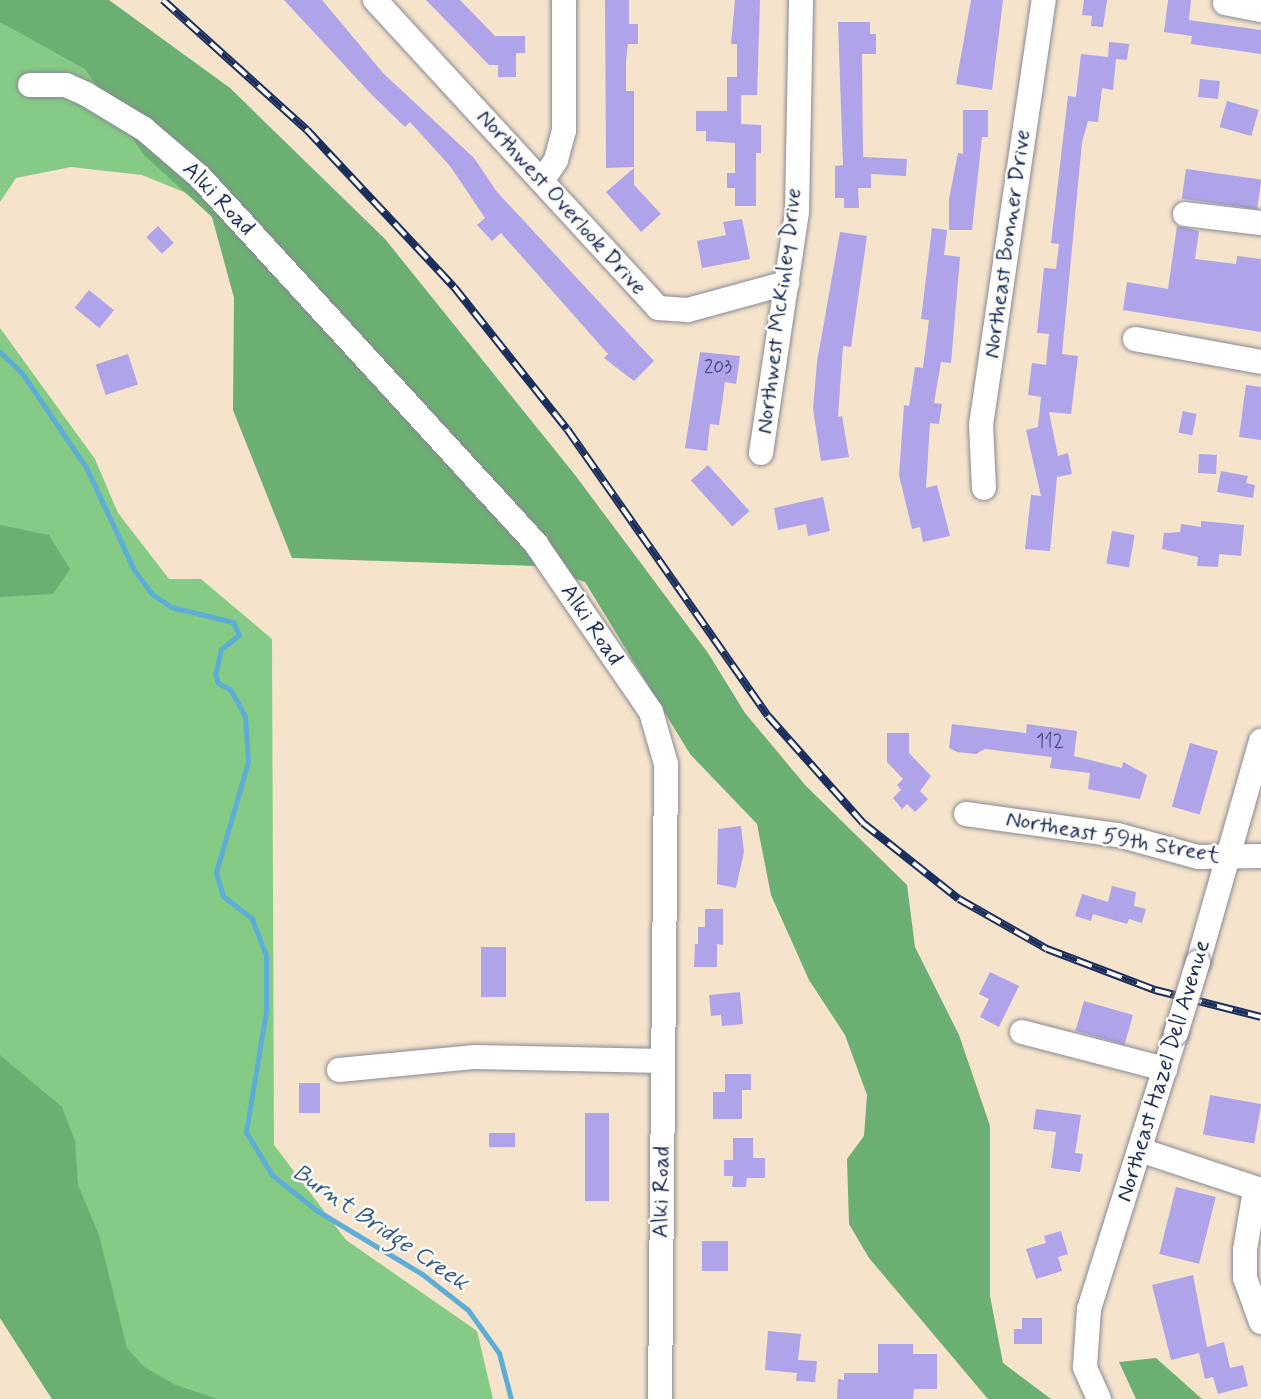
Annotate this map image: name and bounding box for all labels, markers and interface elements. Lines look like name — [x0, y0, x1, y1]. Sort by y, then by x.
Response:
street label: Northwest Overlook Drive — [471, 105, 651, 301]
street label: Northeast Bonner Drive — [978, 128, 1038, 360]
street label: Alki Road — [176, 157, 260, 241]
street label: Northwest McKinley Drive — [751, 186, 809, 436]
house number: 203 — [704, 357, 732, 379]
street label: Alki Road — [554, 579, 628, 671]
house number: 112 — [1036, 731, 1064, 753]
street label: Northeast 59th Street — [1004, 806, 1222, 870]
street label: Northeast Hazel Dell Avenue — [1111, 936, 1217, 1206]
street label: Alki Road — [647, 1146, 677, 1238]
water label: Burnt Bridge Creek — [287, 1159, 473, 1297]

